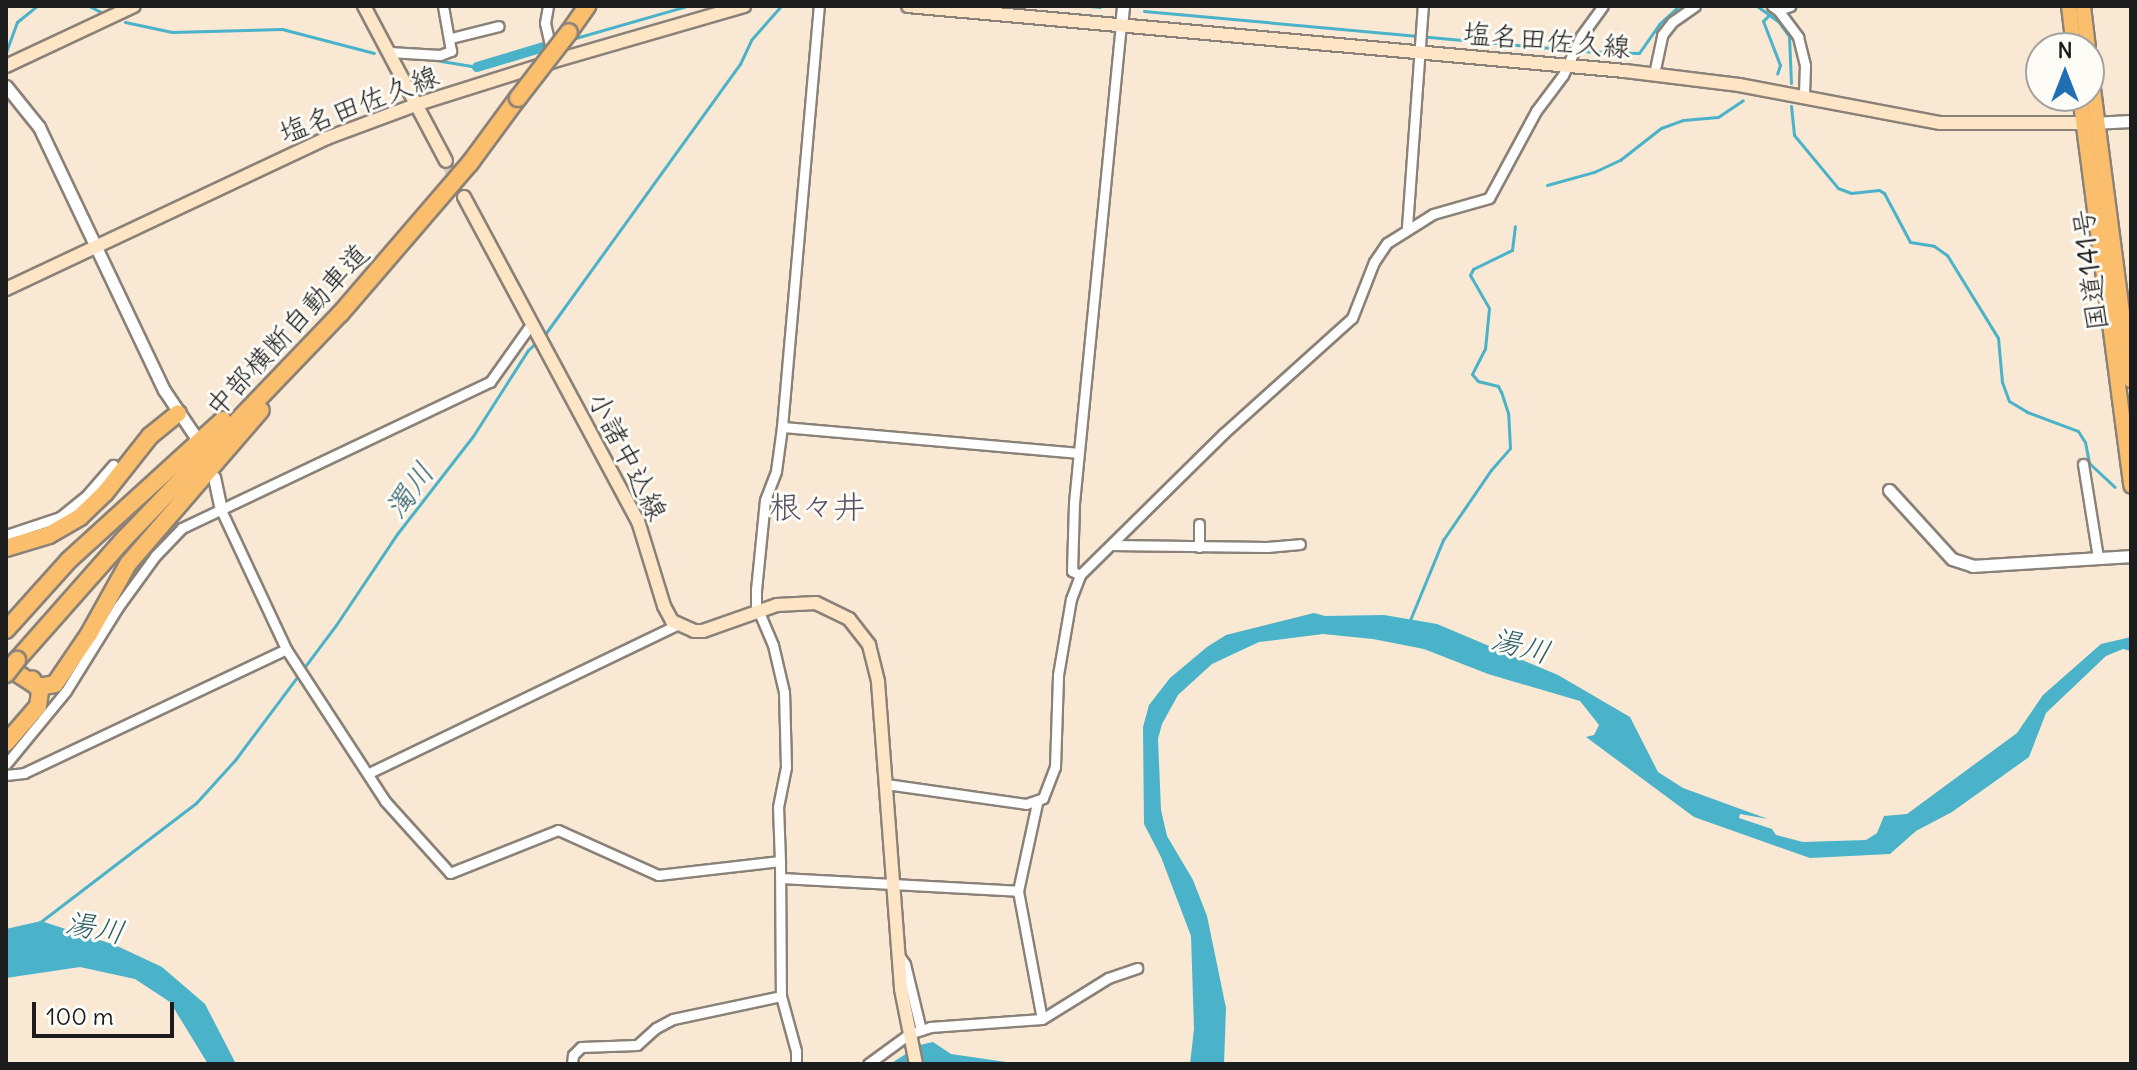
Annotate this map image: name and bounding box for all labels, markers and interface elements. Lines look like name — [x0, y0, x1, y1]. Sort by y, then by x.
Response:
street label: 塩名田佐久線 — [1462, 16, 1632, 64]
north arrow — [2025, 32, 2105, 112]
text: N — [2057, 36, 2073, 64]
street label: 塩名田佐久線 — [275, 58, 443, 150]
street label: 国道141号 — [2066, 207, 2114, 333]
street label: 中部横断自動車道 — [198, 237, 376, 423]
street label: 小諸中込線 — [581, 386, 675, 526]
water label: 濁川 — [377, 455, 441, 525]
district label: 根々井 — [769, 488, 865, 526]
water label: 湯川 — [1487, 620, 1555, 670]
water label: 湯川 — [62, 904, 128, 950]
scale bar — [36, 986, 178, 1036]
text: 100 m — [46, 1001, 114, 1031]

